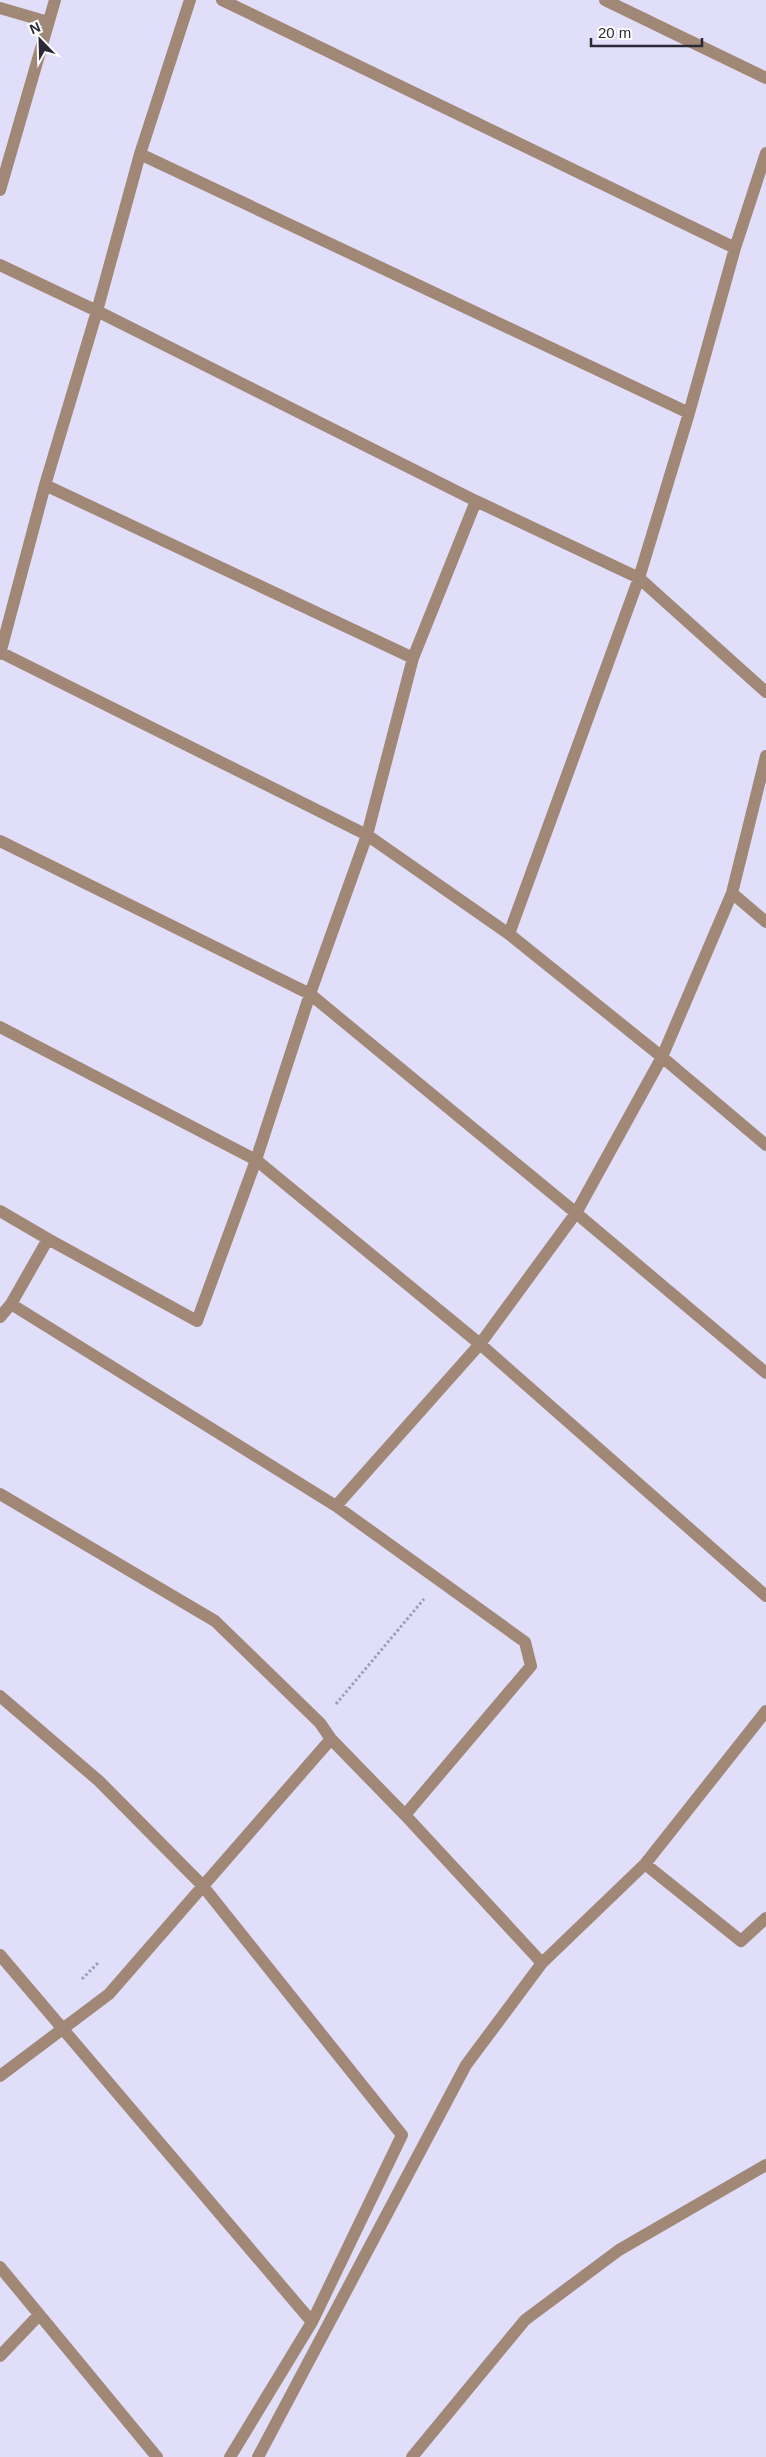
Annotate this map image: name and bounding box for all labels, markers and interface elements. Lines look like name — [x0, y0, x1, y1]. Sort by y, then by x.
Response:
north arrow — [15, 15, 65, 65]
scale bar — [591, 15, 702, 47]
text: N — [27, 19, 43, 37]
text: 20 m — [598, 24, 631, 41]

